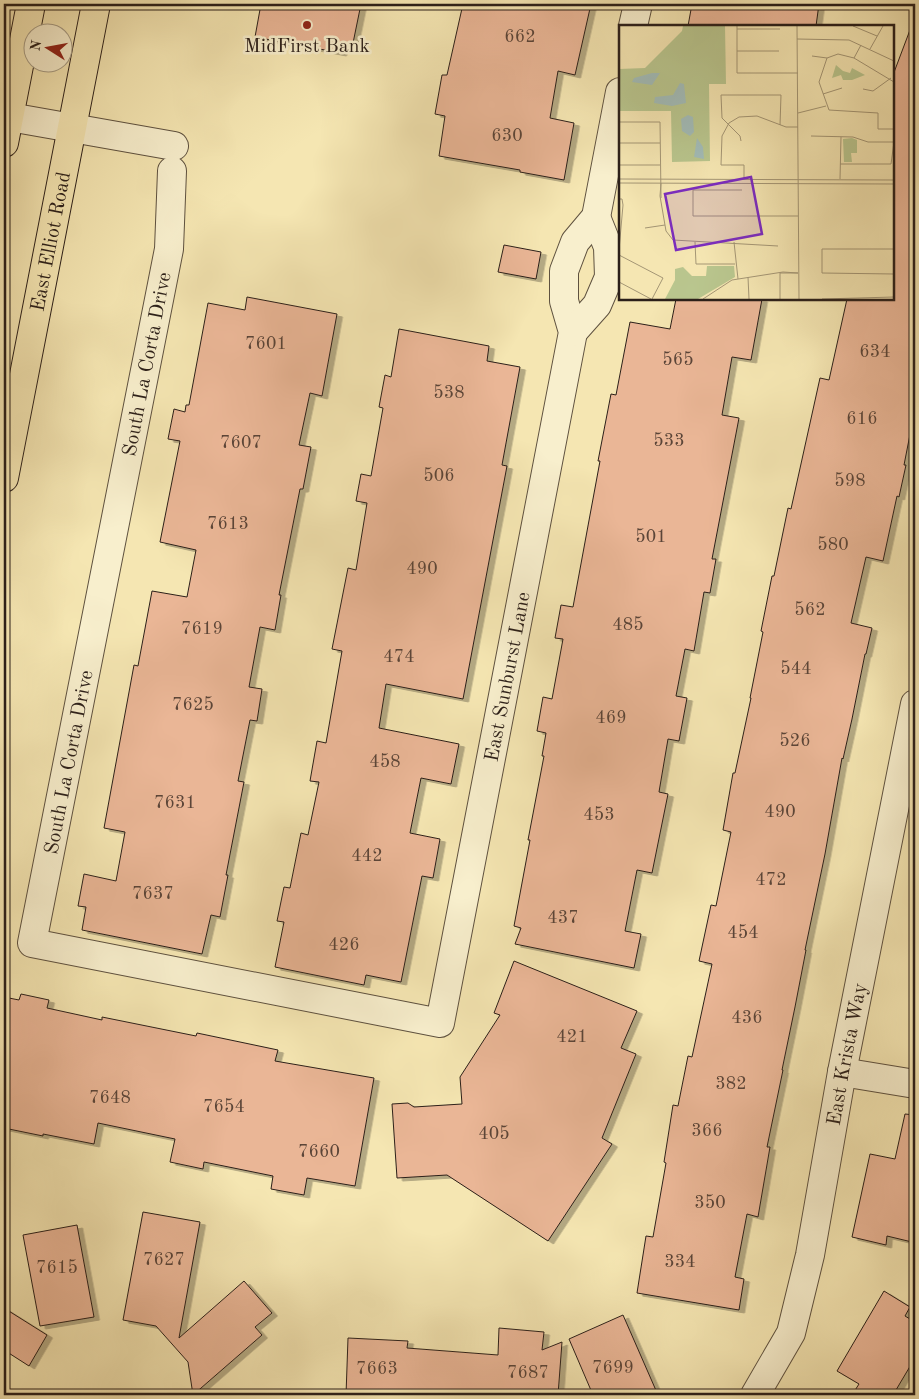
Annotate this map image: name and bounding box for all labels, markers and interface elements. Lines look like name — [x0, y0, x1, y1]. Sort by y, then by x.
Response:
marker: MidFirst Bank — [301, 19, 313, 31]
north arrow — [22, 22, 72, 72]
inset map — [619, 25, 894, 300]
house number: 662 — [504, 28, 536, 46]
place label: MidFirst Bank — [244, 37, 370, 57]
text: N — [28, 39, 44, 52]
house number: 630 — [491, 127, 523, 145]
street label: East Elliot Road — [29, 170, 75, 313]
street label: South La Corta Drive — [120, 270, 176, 458]
house number: 7601 — [245, 335, 287, 353]
house number: 634 — [859, 343, 891, 361]
house number: 565 — [662, 351, 694, 369]
house number: 538 — [433, 384, 465, 402]
house number: 616 — [846, 410, 878, 428]
house number: 533 — [653, 432, 685, 450]
house number: 7607 — [220, 434, 262, 452]
house number: 506 — [423, 467, 455, 485]
house number: 598 — [834, 472, 866, 490]
house number: 7613 — [207, 515, 249, 533]
house number: 501 — [635, 528, 667, 546]
house number: 580 — [817, 536, 849, 554]
house number: 490 — [406, 560, 438, 578]
street label: East Sunburst Lane — [483, 590, 535, 764]
house number: 562 — [794, 601, 826, 619]
house number: 485 — [612, 616, 644, 634]
house number: 7619 — [181, 620, 223, 638]
house number: 474 — [383, 648, 415, 666]
house number: 544 — [780, 660, 812, 678]
street label: South La Corta Drive — [42, 668, 98, 856]
house number: 7625 — [172, 696, 214, 714]
house number: 469 — [595, 709, 627, 727]
house number: 526 — [779, 732, 811, 750]
house number: 458 — [369, 753, 401, 771]
house number: 7631 — [154, 794, 196, 812]
house number: 490 — [764, 803, 796, 821]
house number: 453 — [583, 806, 615, 824]
house number: 442 — [351, 847, 383, 865]
house number: 472 — [755, 871, 787, 889]
house number: 7637 — [132, 885, 174, 903]
house number: 437 — [547, 909, 579, 927]
house number: 454 — [727, 924, 759, 942]
house number: 426 — [328, 936, 360, 954]
street label: East Krista Way — [825, 981, 871, 1127]
house number: 436 — [731, 1009, 763, 1027]
house number: 421 — [556, 1028, 588, 1046]
house number: 382 — [715, 1075, 747, 1093]
house number: 7648 — [89, 1089, 131, 1107]
house number: 7654 — [203, 1098, 245, 1116]
house number: 366 — [691, 1122, 723, 1140]
house number: 405 — [478, 1125, 510, 1143]
house number: 7660 — [298, 1143, 340, 1161]
house number: 350 — [694, 1194, 726, 1212]
house number: 7627 — [143, 1251, 185, 1269]
house number: 334 — [664, 1253, 696, 1271]
house number: 7615 — [36, 1259, 78, 1277]
house number: 7699 — [592, 1359, 634, 1377]
house number: 7663 — [356, 1360, 398, 1378]
house number: 7687 — [507, 1364, 549, 1382]

